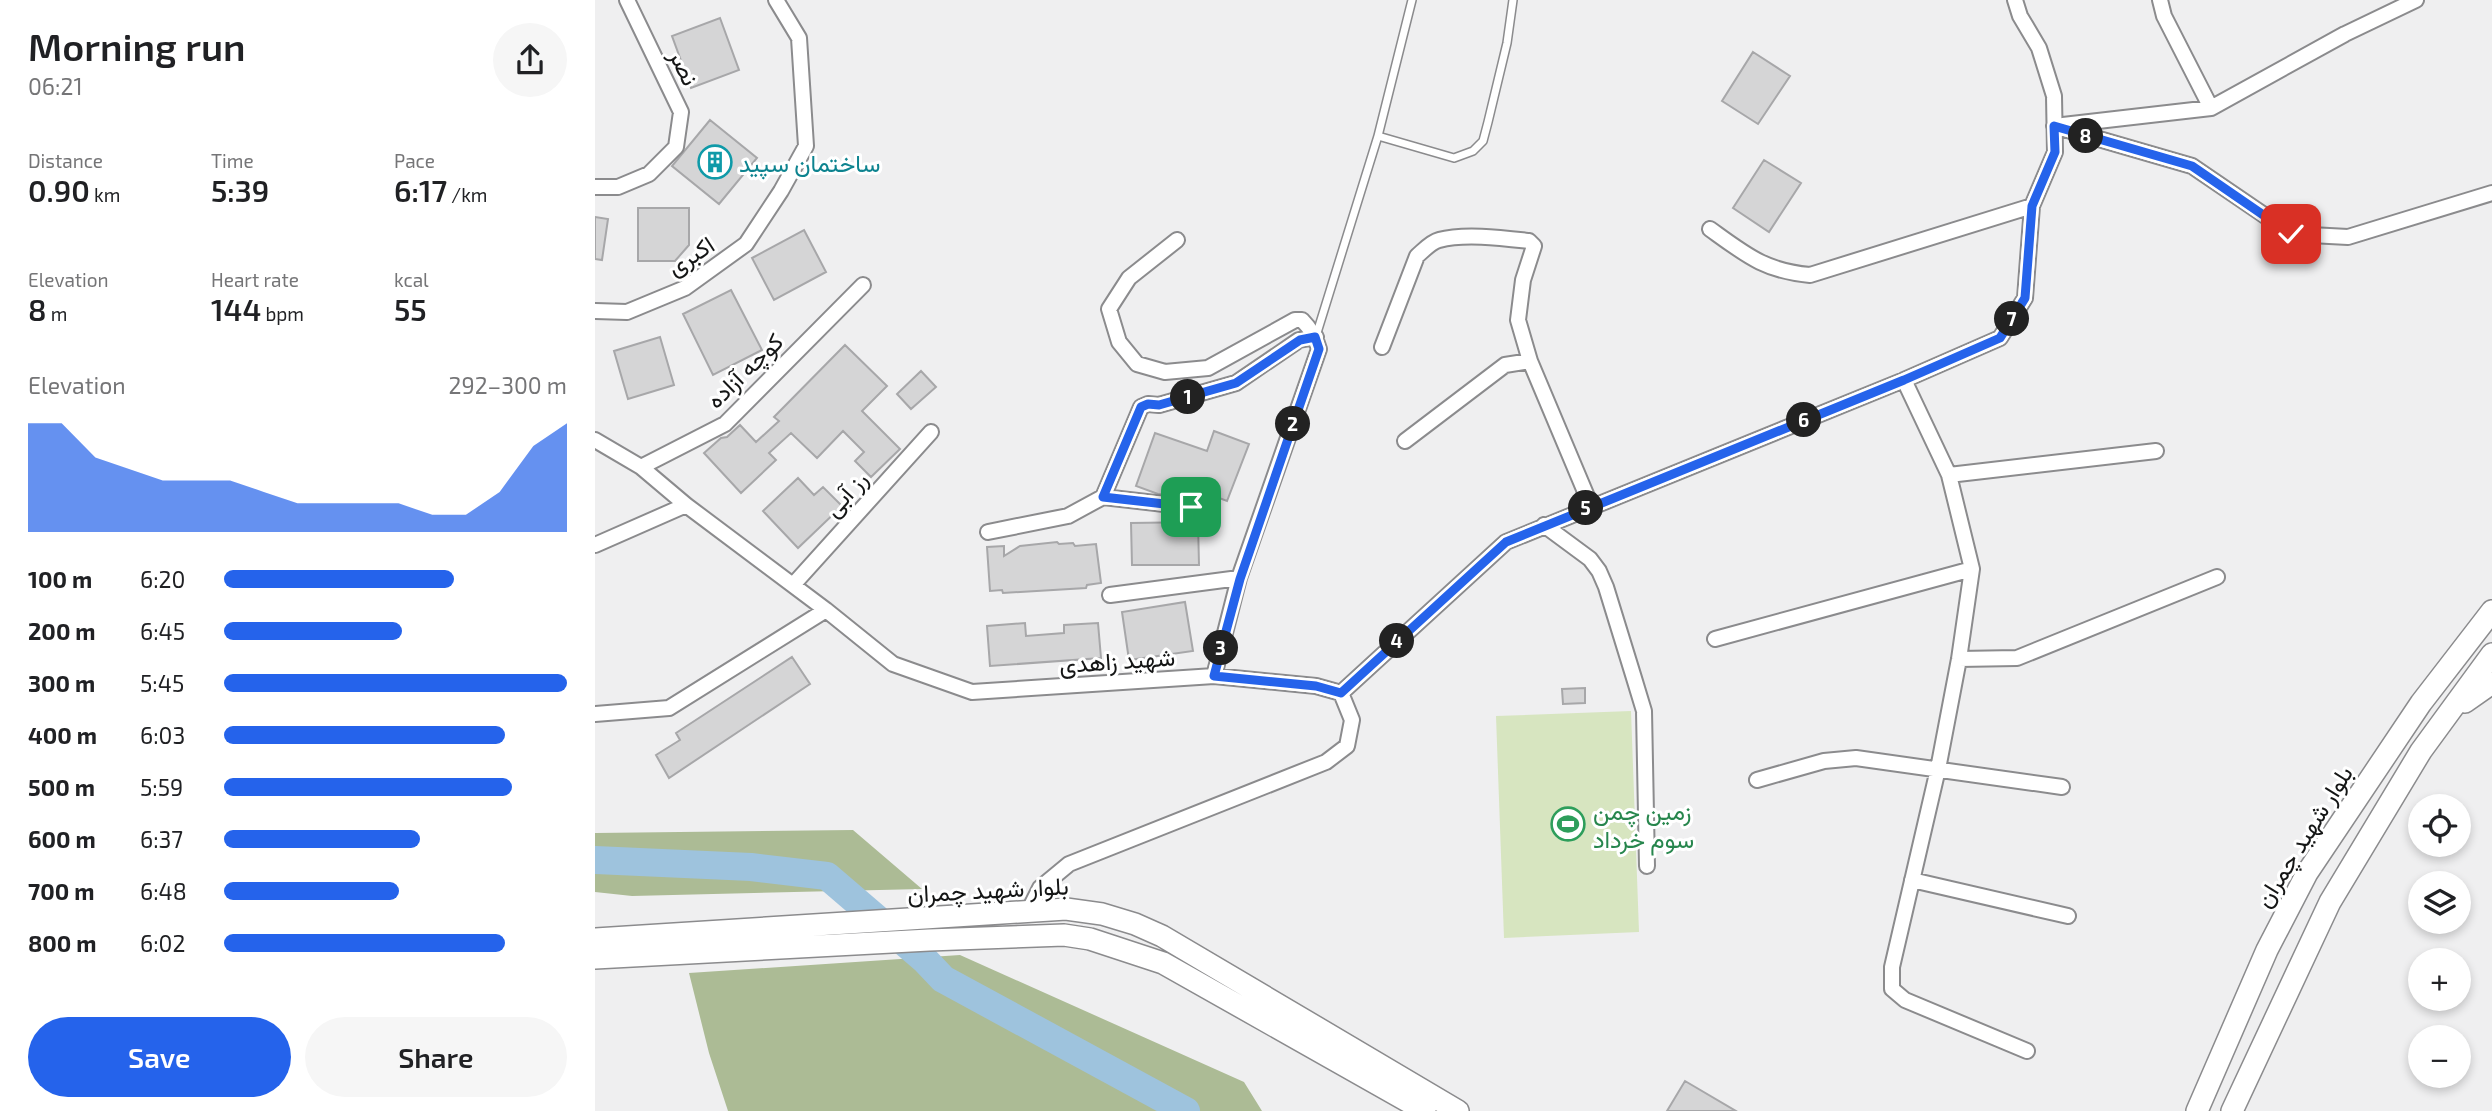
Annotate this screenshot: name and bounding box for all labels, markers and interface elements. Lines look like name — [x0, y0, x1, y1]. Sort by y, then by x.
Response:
text: Morning run — [28, 23, 246, 69]
button: share — [493, 23, 567, 97]
street label: نصر — [662, 43, 706, 91]
text: 06:21 — [28, 72, 83, 100]
pin: 8 — [2069, 118, 2103, 154]
text: 8 — [2080, 124, 2091, 147]
building icon: ساختمان سپید — [696, 143, 734, 181]
place label: ساختمان سپید — [739, 148, 880, 180]
text: Distance — [28, 149, 103, 172]
text: Time — [211, 149, 254, 172]
text: Pace — [394, 149, 435, 172]
text: 0.90 — [28, 172, 90, 208]
text: 5:39 — [211, 172, 269, 208]
text: 6:17 — [394, 172, 447, 208]
text: km — [90, 183, 120, 206]
text: /km — [447, 183, 487, 206]
pin — [2261, 204, 2321, 264]
icon: check — [2272, 215, 2310, 253]
street label: اکبری — [661, 229, 720, 283]
text: Elevation — [28, 268, 109, 291]
text: Heart rate — [211, 268, 299, 291]
text: kcal — [394, 268, 429, 291]
text: 8 — [28, 291, 46, 327]
text: 144 — [211, 291, 261, 327]
text: 55 — [394, 291, 427, 327]
text: m — [46, 302, 67, 325]
text: bpm — [261, 302, 304, 325]
pin: 7 — [1995, 302, 2029, 336]
text: 7 — [2006, 307, 2017, 330]
street label: کوچه آزاده — [700, 326, 791, 416]
text: Elevation — [28, 371, 126, 399]
text: 292–300 m — [449, 371, 567, 399]
pin: 1 — [1171, 380, 1205, 414]
text: 1 — [1183, 385, 1192, 408]
pin: 6 — [1787, 402, 1821, 438]
pin: 2 — [1275, 406, 1311, 442]
text: 6 — [1798, 408, 1809, 431]
text: 2 — [1287, 412, 1298, 435]
street label: رز آبی — [817, 464, 875, 523]
pin — [1161, 477, 1221, 537]
icon: arrive — [1172, 488, 1210, 526]
pin: 5 — [1569, 490, 1604, 526]
text: 5 — [1580, 496, 1591, 519]
text: 100 m — [28, 565, 92, 593]
text: 6:20 — [140, 565, 185, 593]
text: 200 m — [28, 617, 96, 645]
text: 6:45 — [140, 617, 185, 645]
pin: 4 — [1379, 624, 1415, 658]
text: 4 — [1390, 629, 1403, 652]
pin: 3 — [1203, 630, 1239, 666]
text: 3 — [1215, 636, 1226, 659]
street label: شهید زاهدی — [1058, 641, 1176, 681]
text: 300 m — [28, 669, 95, 697]
text: 5:45 — [140, 669, 184, 697]
text: 400 m — [28, 721, 97, 749]
text: 6:03 — [140, 721, 185, 749]
street label: بلوار شهید چمران — [2248, 760, 2361, 914]
text: 500 m — [28, 773, 95, 801]
text: 5:59 — [140, 773, 183, 801]
map controls — [2408, 794, 2471, 1088]
button: locate — [2408, 794, 2471, 857]
place label: زمین چمن سوم خرداد — [1593, 796, 1694, 856]
sports icon: زمین چمن سوم خرداد — [1549, 805, 1587, 843]
text: 600 m — [28, 825, 96, 853]
text: 6:37 — [140, 825, 183, 853]
street label: بلوار شهید چمران — [907, 870, 1070, 911]
button: layers — [2408, 871, 2471, 934]
text: 700 m — [28, 877, 94, 905]
text: 6:48 — [140, 877, 187, 905]
text: 800 m — [28, 929, 97, 957]
text: 6:02 — [140, 929, 185, 957]
button: + — [2408, 948, 2471, 1011]
button: Save — [28, 1017, 291, 1097]
button: Share — [305, 1017, 567, 1097]
button: − — [2408, 1025, 2471, 1088]

